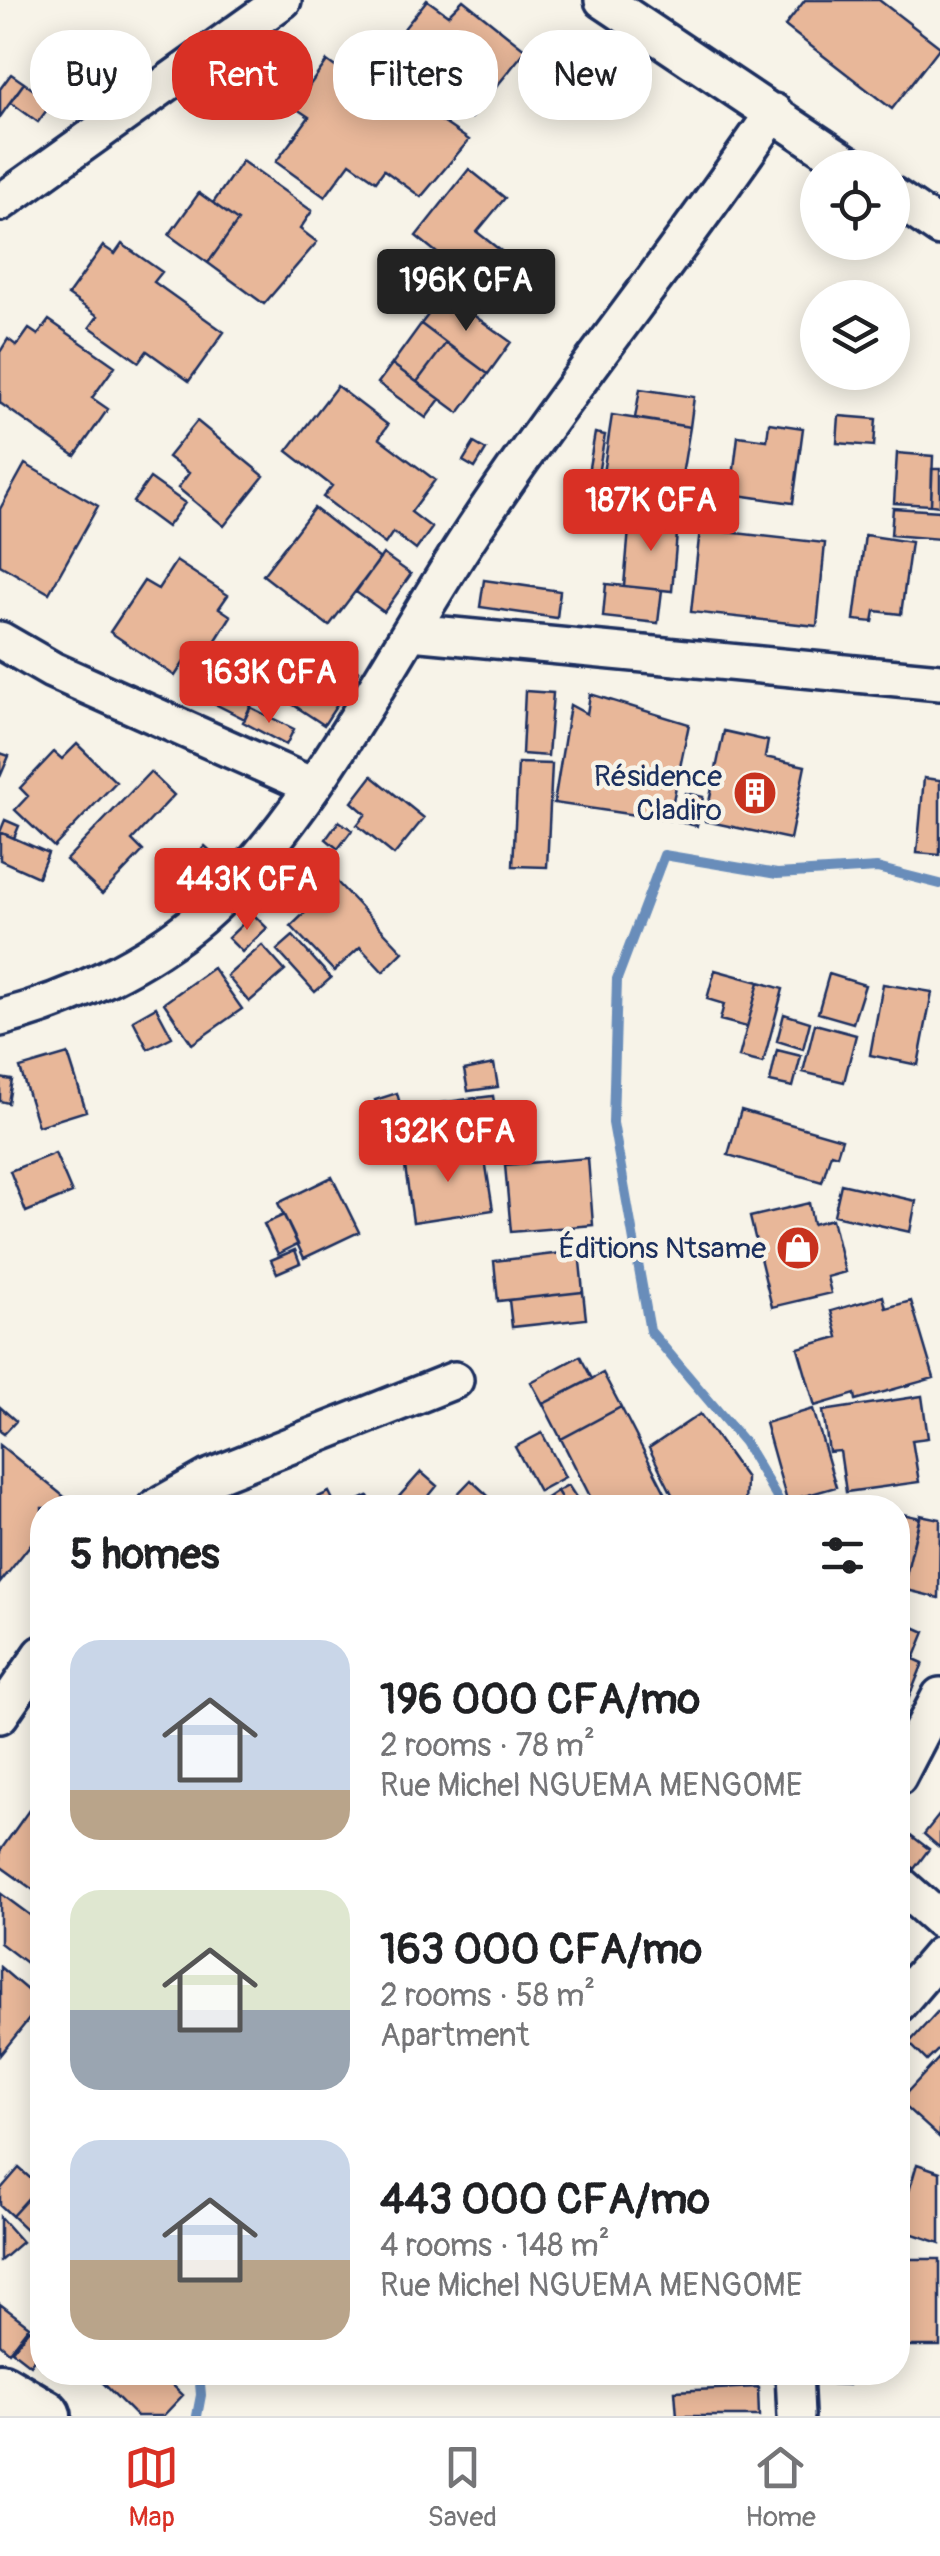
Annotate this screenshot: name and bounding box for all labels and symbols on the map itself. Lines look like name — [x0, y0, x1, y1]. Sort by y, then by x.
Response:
pin: 196K CFA — [363, 249, 569, 334]
pin: 187K CFA — [548, 469, 754, 554]
pin: 163K CFA — [166, 641, 372, 726]
place label: Résidence Cladiro — [594, 758, 722, 829]
building icon: Résidence Cladiro — [732, 770, 778, 816]
pin: 443K CFA — [144, 848, 350, 933]
pin: 132K CFA — [345, 1100, 551, 1185]
shop icon: Éditions Ntsame — [775, 1225, 821, 1271]
place label: Éditions Ntsame — [558, 1230, 766, 1267]

